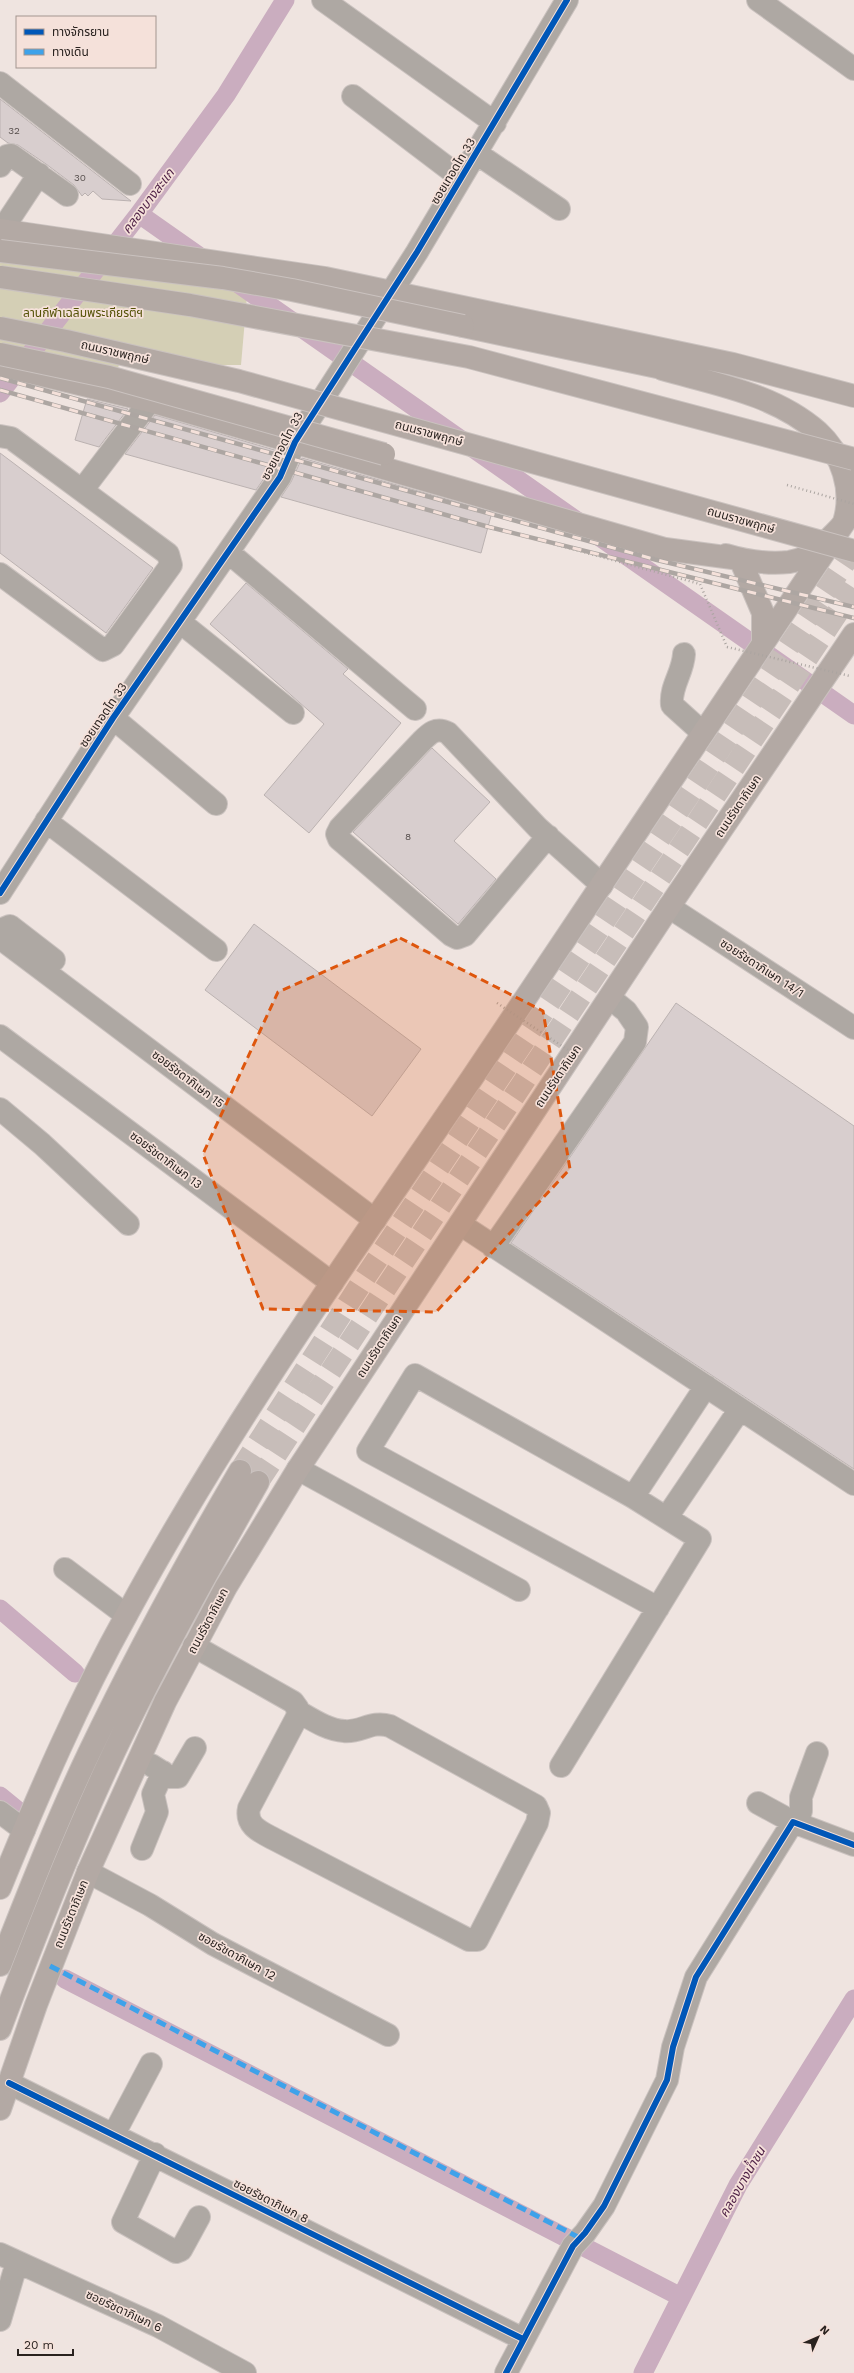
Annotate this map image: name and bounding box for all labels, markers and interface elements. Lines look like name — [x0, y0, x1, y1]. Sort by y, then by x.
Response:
legend — [16, 16, 156, 68]
text: ทางจักรยาน — [52, 25, 109, 39]
text: ทางเดิน — [52, 45, 89, 59]
house number: 32 — [8, 125, 20, 136]
street label: ซอยเทอดไท 33 — [428, 135, 478, 207]
water label: คลองบางสะแก — [119, 165, 178, 236]
house number: 30 — [74, 172, 86, 183]
park label: ลานกีฬาเฉลิมพระเกียรติฯ — [23, 306, 143, 320]
street label: ถนนราชพฤกษ์ — [79, 337, 151, 367]
street label: ซอยเทอดไท 33 — [258, 410, 306, 482]
street label: ถนนราชพฤกษ์ — [394, 417, 465, 449]
street label: ถนนราชพฤกษ์ — [706, 504, 777, 536]
street label: ซอยเทอดไท 33 — [76, 680, 130, 750]
street label: ถนนรัชดาภิเษก — [712, 772, 764, 840]
house number: 8 — [405, 831, 411, 842]
street label: ซอยรัชดาภิเษก 14/1 — [718, 936, 806, 1000]
street label: ถนนรัชดาภิเษก — [532, 1042, 584, 1110]
street label: ซอยรัชดาภิเษก 15 — [149, 1047, 227, 1111]
street label: ซอยรัชดาภิเษก 13 — [127, 1128, 205, 1192]
street label: ถนนรัชดาภิเษก — [353, 1312, 405, 1380]
street label: ถนนรัชดาภิเษก — [185, 1586, 231, 1656]
street label: ถนนรัชดาภิเษก — [51, 1878, 91, 1950]
street label: ซอยรัชดาภิเษก 12 — [196, 1929, 278, 1983]
water label: คลองบางน้ำชน — [714, 2142, 769, 2220]
street label: ซอยรัชดาภิเษก 8 — [231, 2176, 311, 2226]
street label: ซอยรัชดาภิเษก 6 — [84, 2287, 164, 2335]
north arrow — [798, 2317, 838, 2357]
text: N — [817, 2323, 832, 2338]
scale bar — [18, 2331, 73, 2357]
text: 20 m — [24, 2338, 54, 2352]

